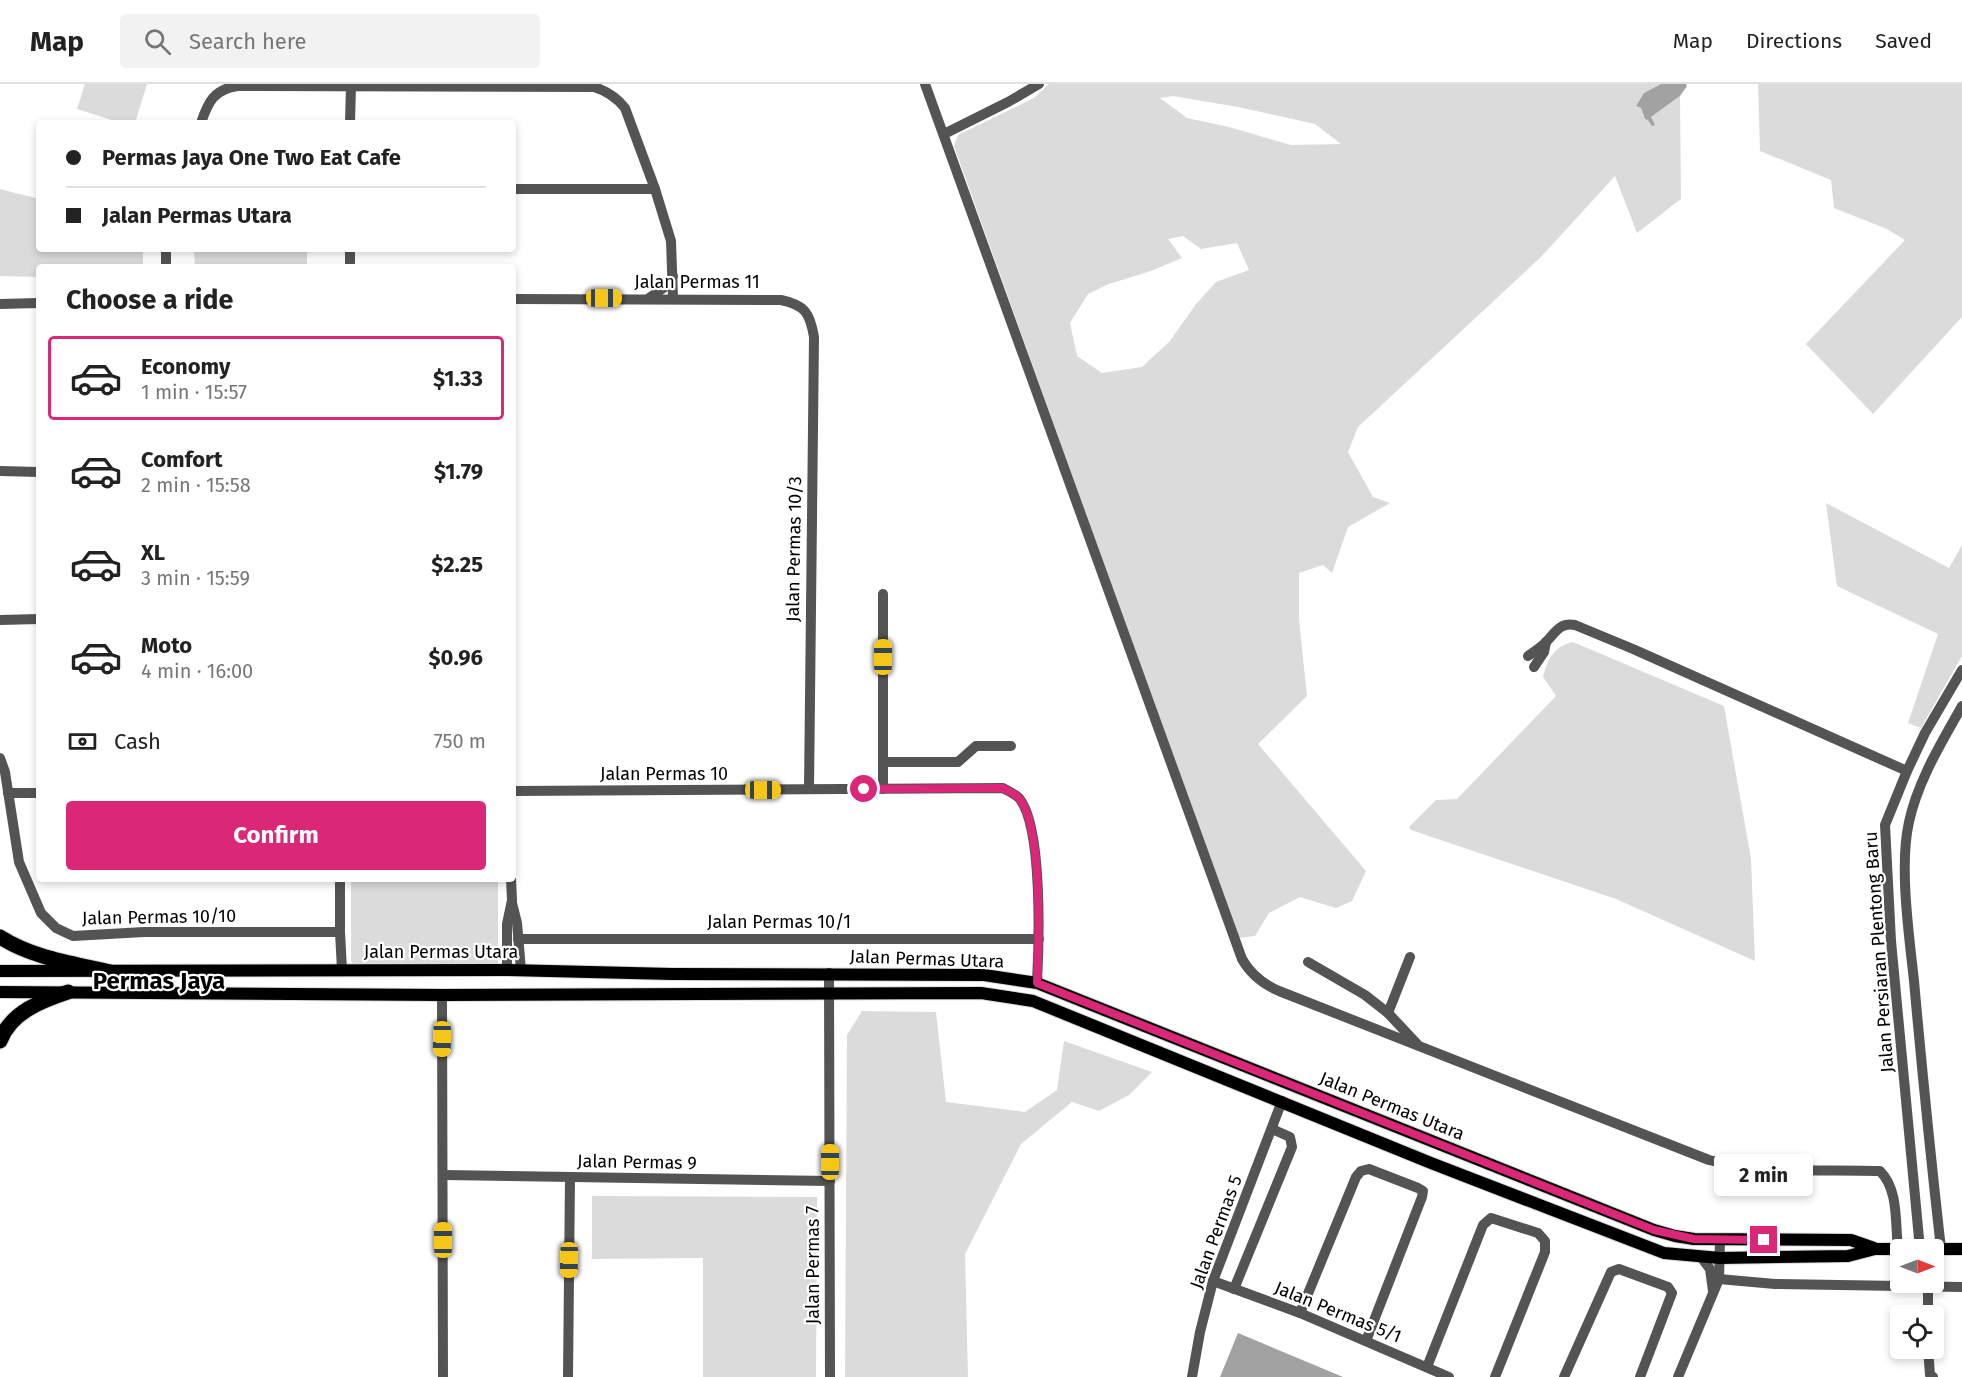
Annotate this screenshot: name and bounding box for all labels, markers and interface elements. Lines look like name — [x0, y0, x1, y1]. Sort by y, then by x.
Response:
search box — [120, 14, 540, 68]
text: Map — [30, 25, 84, 58]
icon: search — [141, 25, 174, 58]
text: Search here — [189, 28, 307, 55]
text: Map — [1673, 28, 1713, 54]
text: Directions — [1746, 28, 1842, 54]
text: Saved — [1875, 28, 1932, 54]
text: Permas Jaya One Two Eat Cafe — [102, 144, 401, 171]
text: Jalan Permas Utara — [102, 202, 292, 229]
street label: Jalan Permas 11 — [634, 271, 760, 293]
text: Choose a ride — [66, 284, 233, 316]
car — [586, 289, 622, 307]
icon: car — [69, 351, 123, 405]
text: Economy — [141, 353, 230, 380]
text: $1.33 — [433, 365, 483, 392]
text: 1 min · 15:57 — [141, 380, 247, 404]
icon: car — [69, 444, 123, 498]
text: Comfort — [141, 446, 222, 473]
text: $1.79 — [434, 458, 483, 485]
text: 2 min · 15:58 — [141, 473, 251, 497]
street label: Jalan Permas 10/3 — [782, 476, 806, 622]
icon: car — [69, 537, 123, 591]
text: XL — [141, 539, 165, 566]
text: $2.25 — [431, 551, 483, 578]
text: 3 min · 15:59 — [141, 566, 250, 590]
icon: car — [69, 630, 123, 684]
text: Moto — [141, 632, 192, 659]
car — [874, 639, 892, 675]
text: $0.96 — [429, 644, 483, 671]
text: 4 min · 16:00 — [141, 659, 253, 683]
icon: cash — [66, 725, 99, 758]
text: Cash — [114, 728, 161, 755]
text: 750 m — [434, 729, 486, 753]
street label: Jalan Permas 10 — [600, 763, 728, 785]
route start — [850, 775, 877, 802]
car — [745, 781, 781, 799]
button: Confirm — [66, 801, 486, 870]
street label: Jalan Persiaran Plentong Baru — [1860, 831, 1898, 1073]
street label: Jalan Permas 10/10 — [82, 905, 236, 929]
street label: Jalan Permas 10/1 — [707, 911, 851, 933]
street label: Jalan Permas Utara — [364, 941, 518, 963]
street label: Jalan Permas Utara — [849, 945, 1005, 973]
district label: Permas Jaya — [93, 967, 225, 995]
car — [433, 1021, 451, 1057]
street label: Jalan Permas Utara — [1316, 1067, 1468, 1145]
car — [821, 1144, 839, 1180]
street label: Jalan Permas 9 — [577, 1150, 697, 1174]
callout: 2 min — [1714, 1153, 1814, 1195]
text: 2 min — [1739, 1163, 1788, 1187]
street label: Jalan Permas 5 — [1185, 1172, 1247, 1292]
street label: Jalan Permas 7 — [802, 1206, 824, 1324]
car — [434, 1222, 452, 1258]
route end — [1750, 1226, 1777, 1253]
north arrow — [1890, 1239, 1944, 1293]
map controls — [1890, 1239, 1944, 1359]
car — [560, 1242, 578, 1278]
street label: Jalan Permas 5/1 — [1271, 1277, 1405, 1347]
button: locate — [1890, 1305, 1944, 1359]

